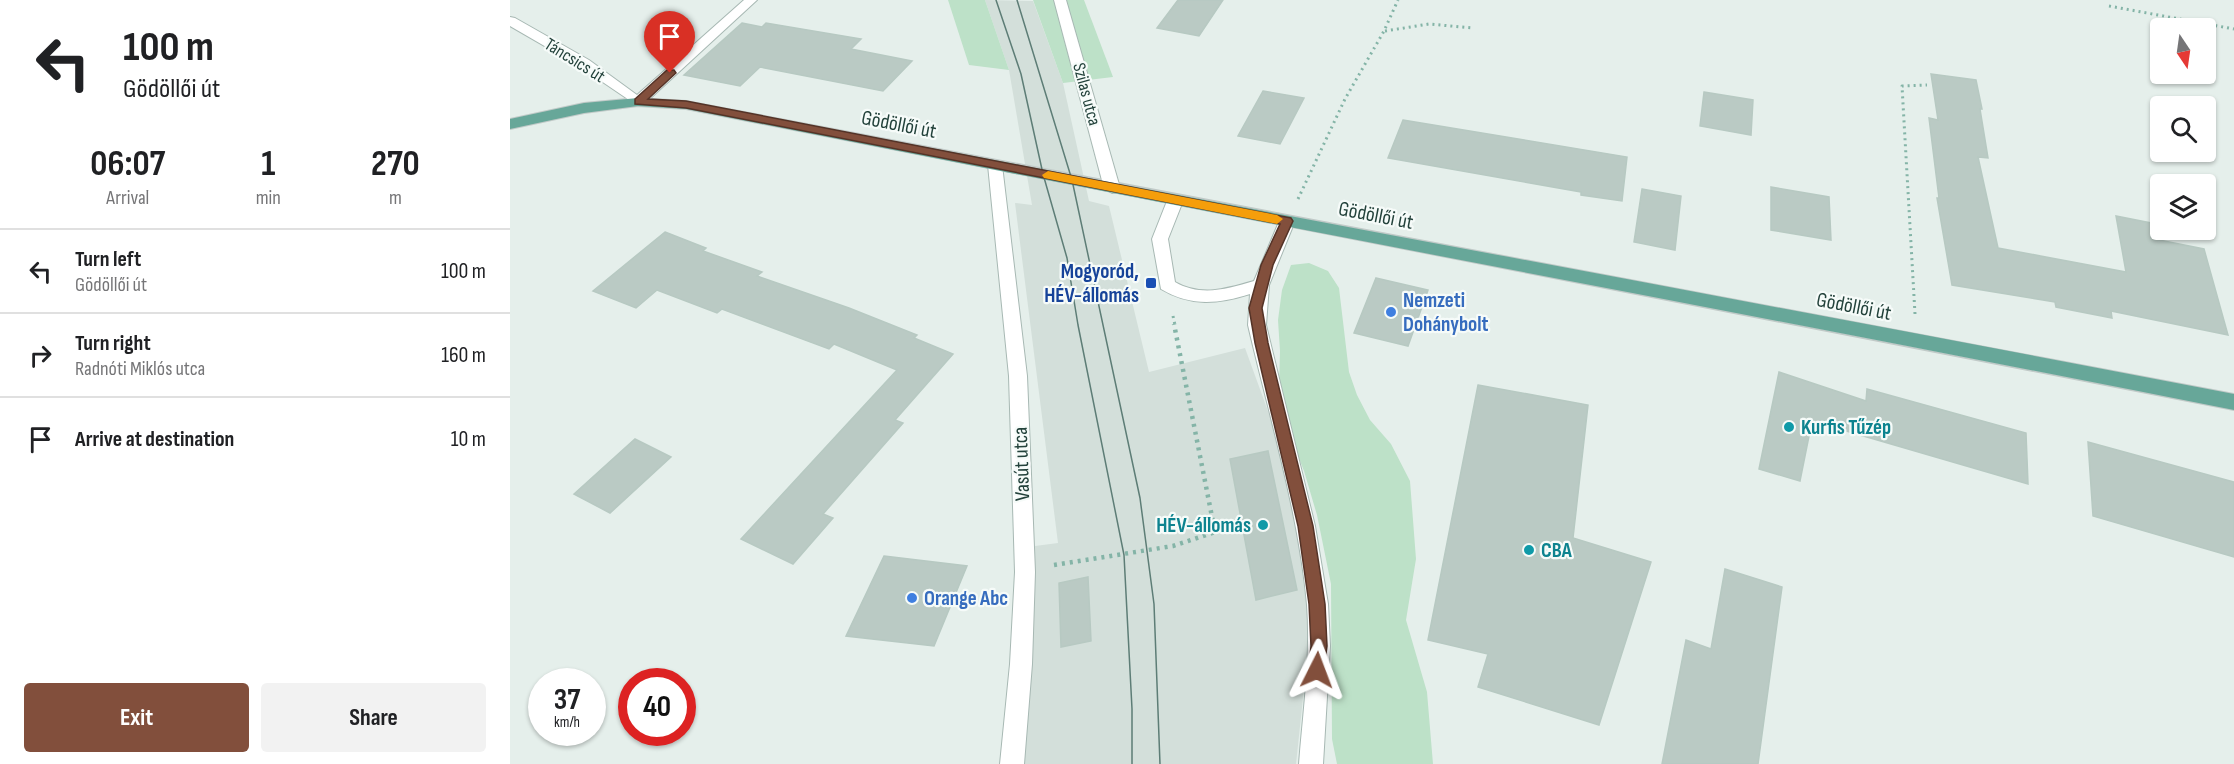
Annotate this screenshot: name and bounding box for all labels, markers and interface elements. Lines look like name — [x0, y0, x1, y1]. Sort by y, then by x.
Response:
pin — [644, 11, 695, 73]
north arrow — [2150, 18, 2216, 84]
map controls — [2150, 18, 2216, 240]
icon: arrive — [653, 20, 686, 53]
text: 100 m — [123, 22, 214, 73]
icon: left — [24, 24, 102, 102]
street label: Táncsics út — [541, 34, 609, 87]
street label: Szilas utca — [1068, 61, 1105, 128]
text: Gödöllői út — [123, 73, 220, 105]
button: search — [2150, 96, 2216, 162]
street label: Gödöllői út — [859, 105, 938, 144]
text: 06:07 — [90, 143, 165, 186]
text: 1 — [261, 143, 275, 186]
text: 270 — [371, 143, 420, 186]
button: layers — [2150, 174, 2216, 240]
text: Arrival — [106, 186, 149, 210]
text: min — [256, 186, 281, 210]
text: m — [389, 186, 402, 210]
street label: Gödöllői út — [1336, 196, 1415, 235]
text: Turn left — [75, 246, 141, 273]
icon: left — [24, 255, 57, 288]
text: 100 m — [441, 258, 486, 285]
place label: Mogyoród, HÉV-állomás — [1044, 259, 1139, 308]
text: Gödöllői út — [75, 273, 147, 297]
marker: Mogyoród, HÉV-állomás — [1144, 276, 1158, 290]
street label: Gödöllői út — [1814, 287, 1893, 326]
place label: Nemzeti Dohánybolt — [1403, 288, 1489, 337]
marker: Nemzeti Dohánybolt — [1384, 305, 1398, 319]
text: Turn right — [75, 330, 151, 357]
icon: right — [24, 339, 57, 372]
text: 160 m — [441, 342, 486, 369]
text: Radnóti Miklós utca — [75, 357, 205, 381]
place label: Kurfis Tűzép — [1801, 415, 1891, 440]
marker: Kurfis Tűzép — [1782, 420, 1796, 434]
icon: arrive — [24, 423, 57, 456]
text: Arrive at destination — [75, 426, 234, 453]
text: 10 m — [451, 426, 486, 453]
street label: Vasút utca — [1008, 426, 1035, 501]
place label: HÉV-állomás — [1156, 513, 1251, 538]
marker: HÉV-állomás — [1256, 518, 1270, 532]
place label: CBA — [1541, 538, 1573, 563]
marker: CBA — [1522, 543, 1536, 557]
place label: Orange Abc — [924, 586, 1008, 611]
marker: Orange Abc — [905, 591, 919, 605]
position arrow — [1285, 638, 1349, 702]
speed limit sign: 40 — [618, 668, 696, 746]
text: 37 — [554, 682, 580, 718]
button: Exit — [24, 683, 249, 752]
button: Share — [261, 683, 486, 752]
text: km/h — [554, 713, 580, 732]

